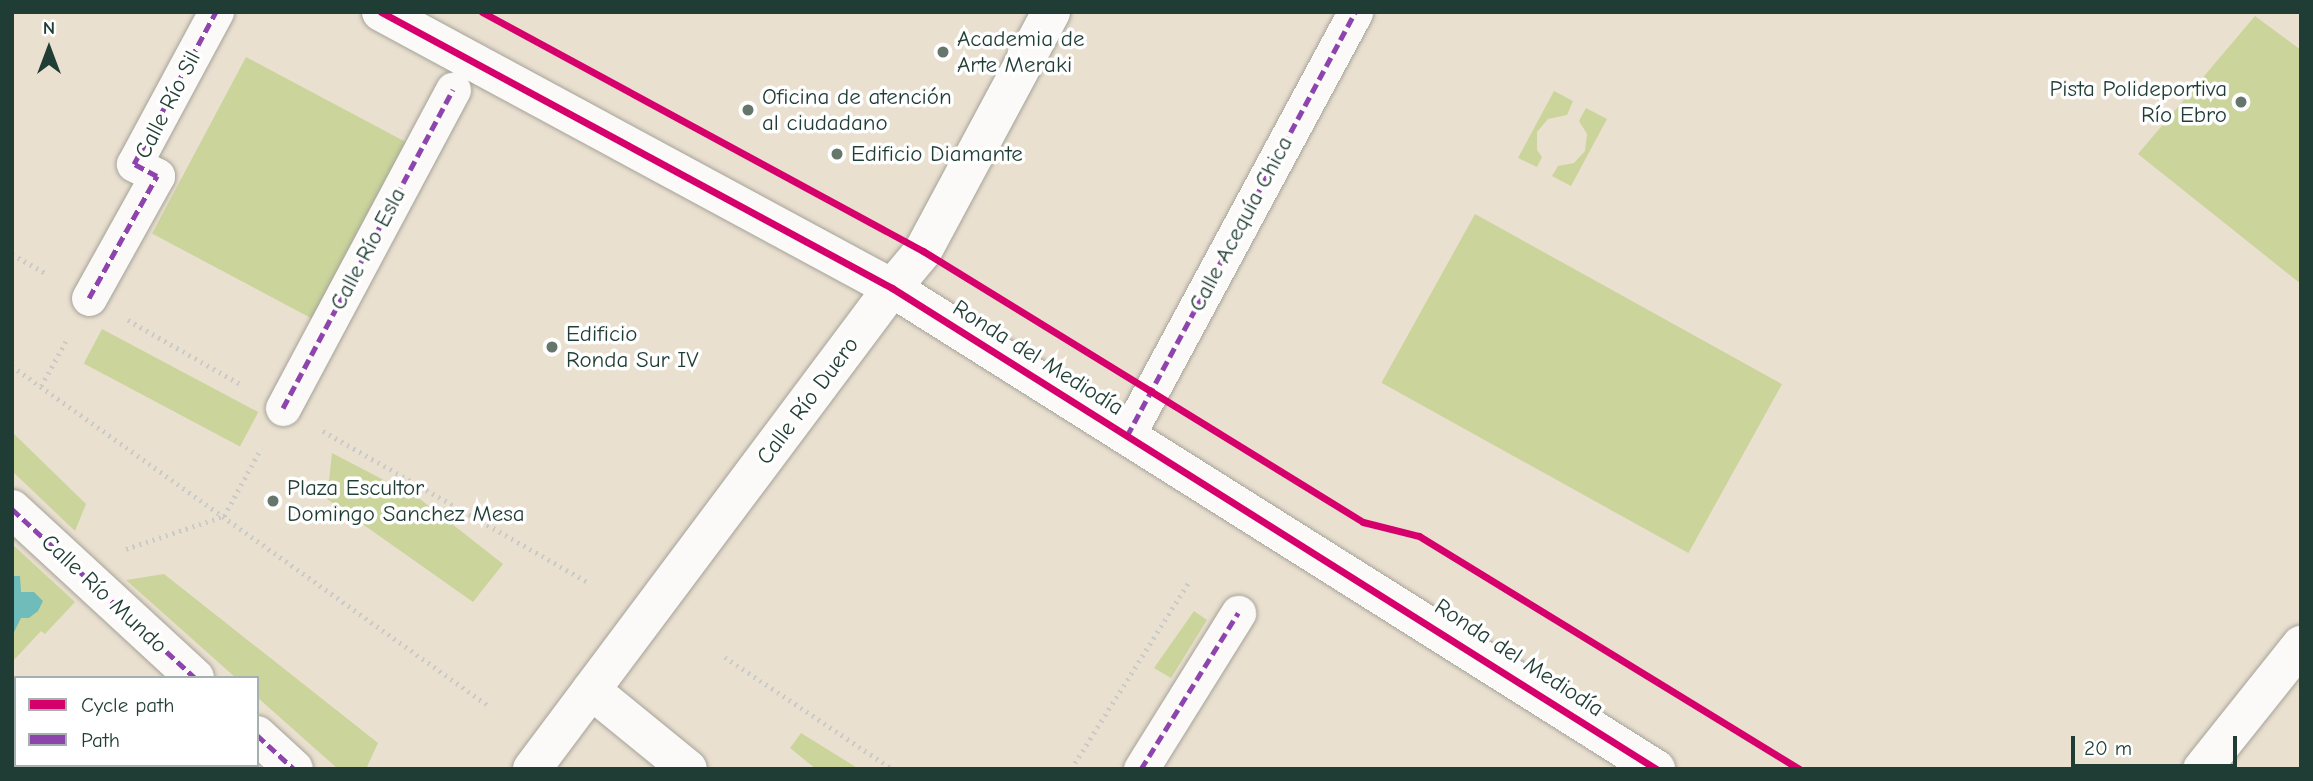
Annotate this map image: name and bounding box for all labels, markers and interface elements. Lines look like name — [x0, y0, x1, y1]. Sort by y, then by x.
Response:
north arrow — [14, 14, 84, 84]
text: N — [43, 17, 55, 39]
place label: Academia de Arte Meraki — [957, 25, 1085, 79]
marker: Academia de Arte Meraki — [935, 44, 951, 60]
street label: Calle Río Sil — [129, 47, 207, 163]
place label: Pista Polideportiva Río Ebro — [2049, 75, 2227, 129]
place label: Oficina de atención al ciudadano — [762, 83, 952, 137]
marker: Pista Polideportiva Río Ebro — [2233, 94, 2249, 110]
marker: Oficina de atención al ciudadano — [740, 102, 756, 118]
street label: Calle Acequía Chica — [1183, 132, 1299, 316]
place label: Edificio Diamante — [851, 140, 1023, 168]
marker: Edificio Diamante — [829, 146, 845, 162]
street label: Calle Río Esla — [324, 183, 412, 315]
street label: Ronda del Mediodía — [948, 294, 1128, 422]
place label: Edificio Ronda Sur IV — [566, 320, 699, 374]
street label: Calle Río Duero — [751, 332, 865, 470]
marker: Edificio Ronda Sur IV — [544, 339, 560, 355]
place label: Plaza Escultor Domingo Sanchez Mesa — [287, 474, 525, 528]
marker: Plaza Escultor Domingo Sanchez Mesa — [265, 493, 281, 509]
street label: Calle Río Mundo — [35, 529, 173, 659]
street label: Ronda del Mediodía — [1429, 593, 1609, 723]
legend — [14, 676, 259, 767]
text: Cycle path — [81, 693, 174, 717]
scale bar — [2075, 722, 2241, 766]
text: Path — [81, 728, 120, 752]
text: 20 m — [2084, 736, 2132, 760]

